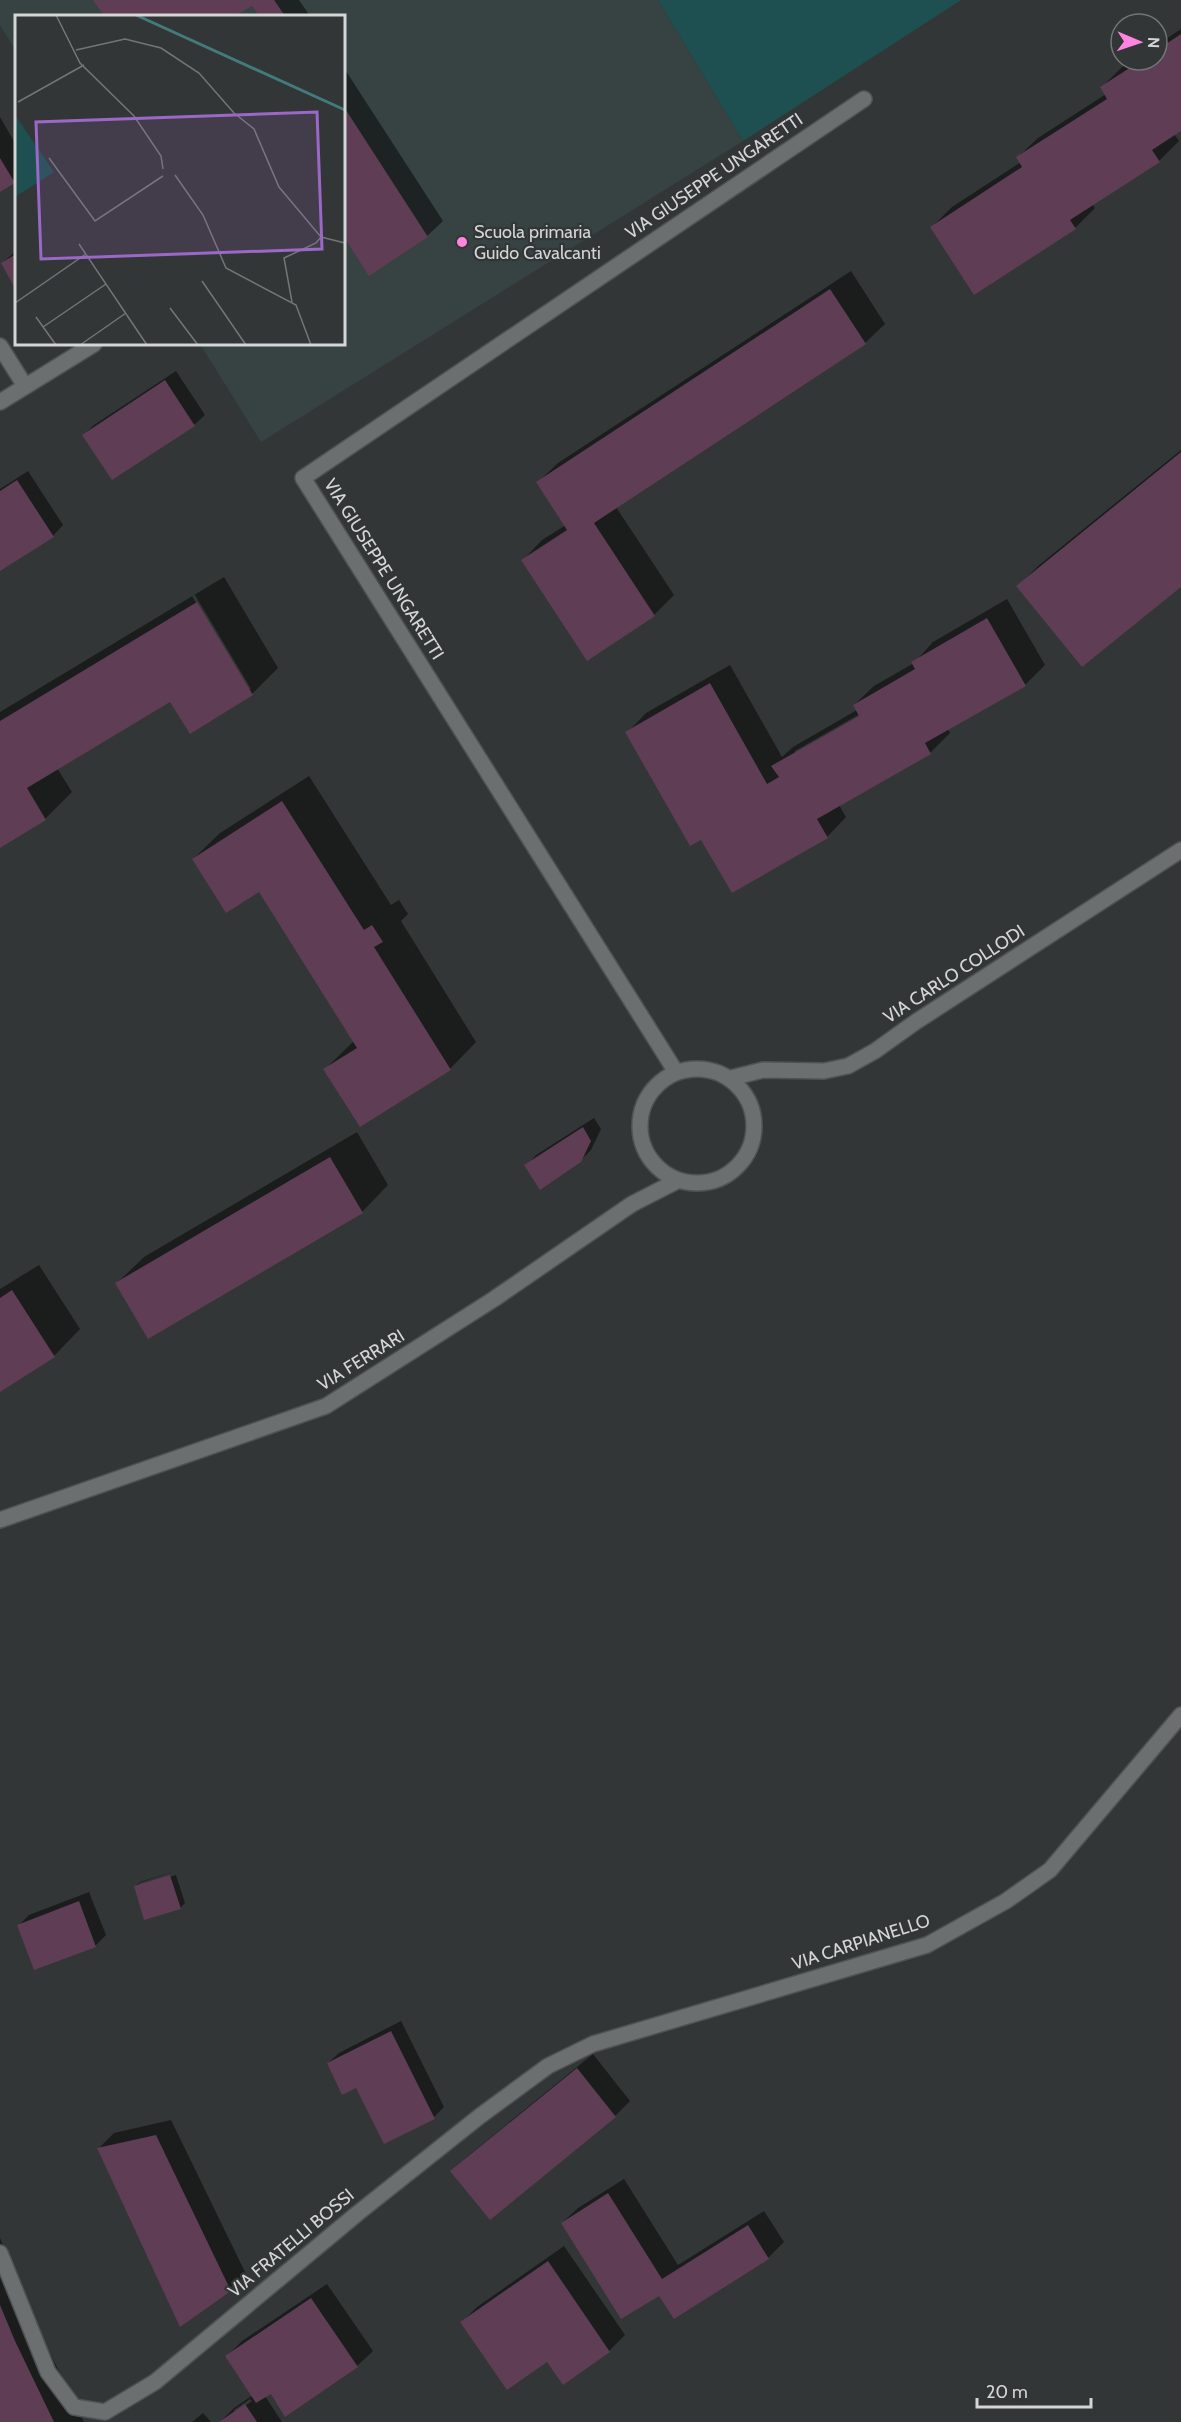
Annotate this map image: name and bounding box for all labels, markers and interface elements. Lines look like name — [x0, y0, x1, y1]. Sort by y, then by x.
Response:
north arrow — [1109, 12, 1169, 72]
inset map — [15, 15, 345, 345]
text: N — [1144, 37, 1163, 48]
street label: VIA GIUSEPPE UNGARETTI — [621, 108, 807, 244]
place label: Scuola primaria Guido Cavalcanti — [474, 221, 601, 264]
marker: Scuola primaria Guido Cavalcanti — [455, 235, 469, 249]
street label: VIA GIUSEPPE UNGARETTI — [319, 475, 449, 663]
street label: VIA CARLO COLLODI — [879, 920, 1029, 1028]
street label: VIA FERRARI — [313, 1325, 409, 1395]
street label: VIA CARPIANELLO — [789, 1909, 933, 1975]
street label: VIA FRATELLI BOSSI — [224, 2184, 358, 2302]
scale bar — [977, 2371, 1091, 2409]
text: 20 m — [986, 2381, 1028, 2403]

